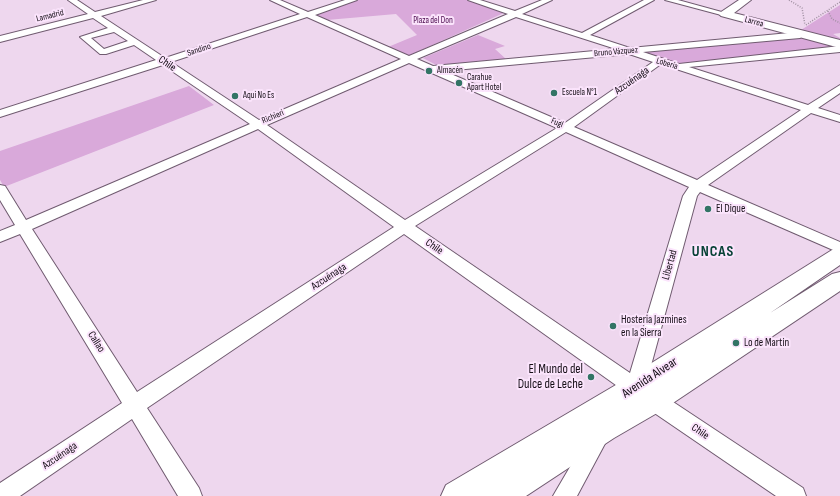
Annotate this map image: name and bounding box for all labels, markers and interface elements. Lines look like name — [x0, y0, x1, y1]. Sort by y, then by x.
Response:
street label: Lamadrid — [35, 7, 65, 25]
street label: Larrea — [743, 14, 765, 30]
park label: Plaza del Don — [413, 16, 453, 26]
street label: Sandino — [186, 41, 212, 59]
street label: Bruno Vázquez — [594, 45, 638, 59]
street label: Chile — [156, 53, 178, 75]
street label: Lobería — [655, 56, 679, 72]
street label: Azcuénaga — [612, 64, 652, 98]
marker: Almacén — [424, 66, 434, 76]
place label: Almacén — [437, 66, 463, 76]
place label: Carahue Apart Hotel — [467, 73, 501, 94]
marker: Carahue Apart Hotel — [454, 78, 464, 88]
marker: Escuela N°1 — [549, 88, 559, 98]
place label: Escuela N°1 — [562, 88, 597, 98]
marker: Aqui No Es — [230, 91, 240, 101]
place label: Aqui No Es — [243, 91, 274, 101]
street label: Richieri — [260, 108, 286, 126]
street label: Fugl — [549, 116, 565, 130]
place label: El Dique — [716, 202, 745, 216]
marker: El Dique — [703, 204, 713, 214]
street label: Chile — [423, 236, 445, 258]
district label: UNCAS — [692, 243, 734, 261]
street label: Libertad — [659, 249, 681, 281]
street label: Azcuénaga — [309, 261, 349, 293]
place label: Hosteria Jazmines en la Sierra — [621, 313, 687, 339]
marker: Hosteria Jazmines en la Sierra — [608, 321, 618, 331]
street label: Callao — [85, 329, 107, 355]
place label: Lo de Martin — [744, 336, 789, 350]
marker: Lo de Martin — [731, 338, 741, 348]
street label: Avenida Alvear — [619, 354, 681, 402]
place label: El Mundo del Dulce de Leche — [518, 362, 583, 393]
marker: El Mundo del Dulce de Leche — [586, 372, 596, 382]
street label: Chile — [689, 421, 711, 443]
street label: Azcuénaga — [40, 440, 80, 472]

